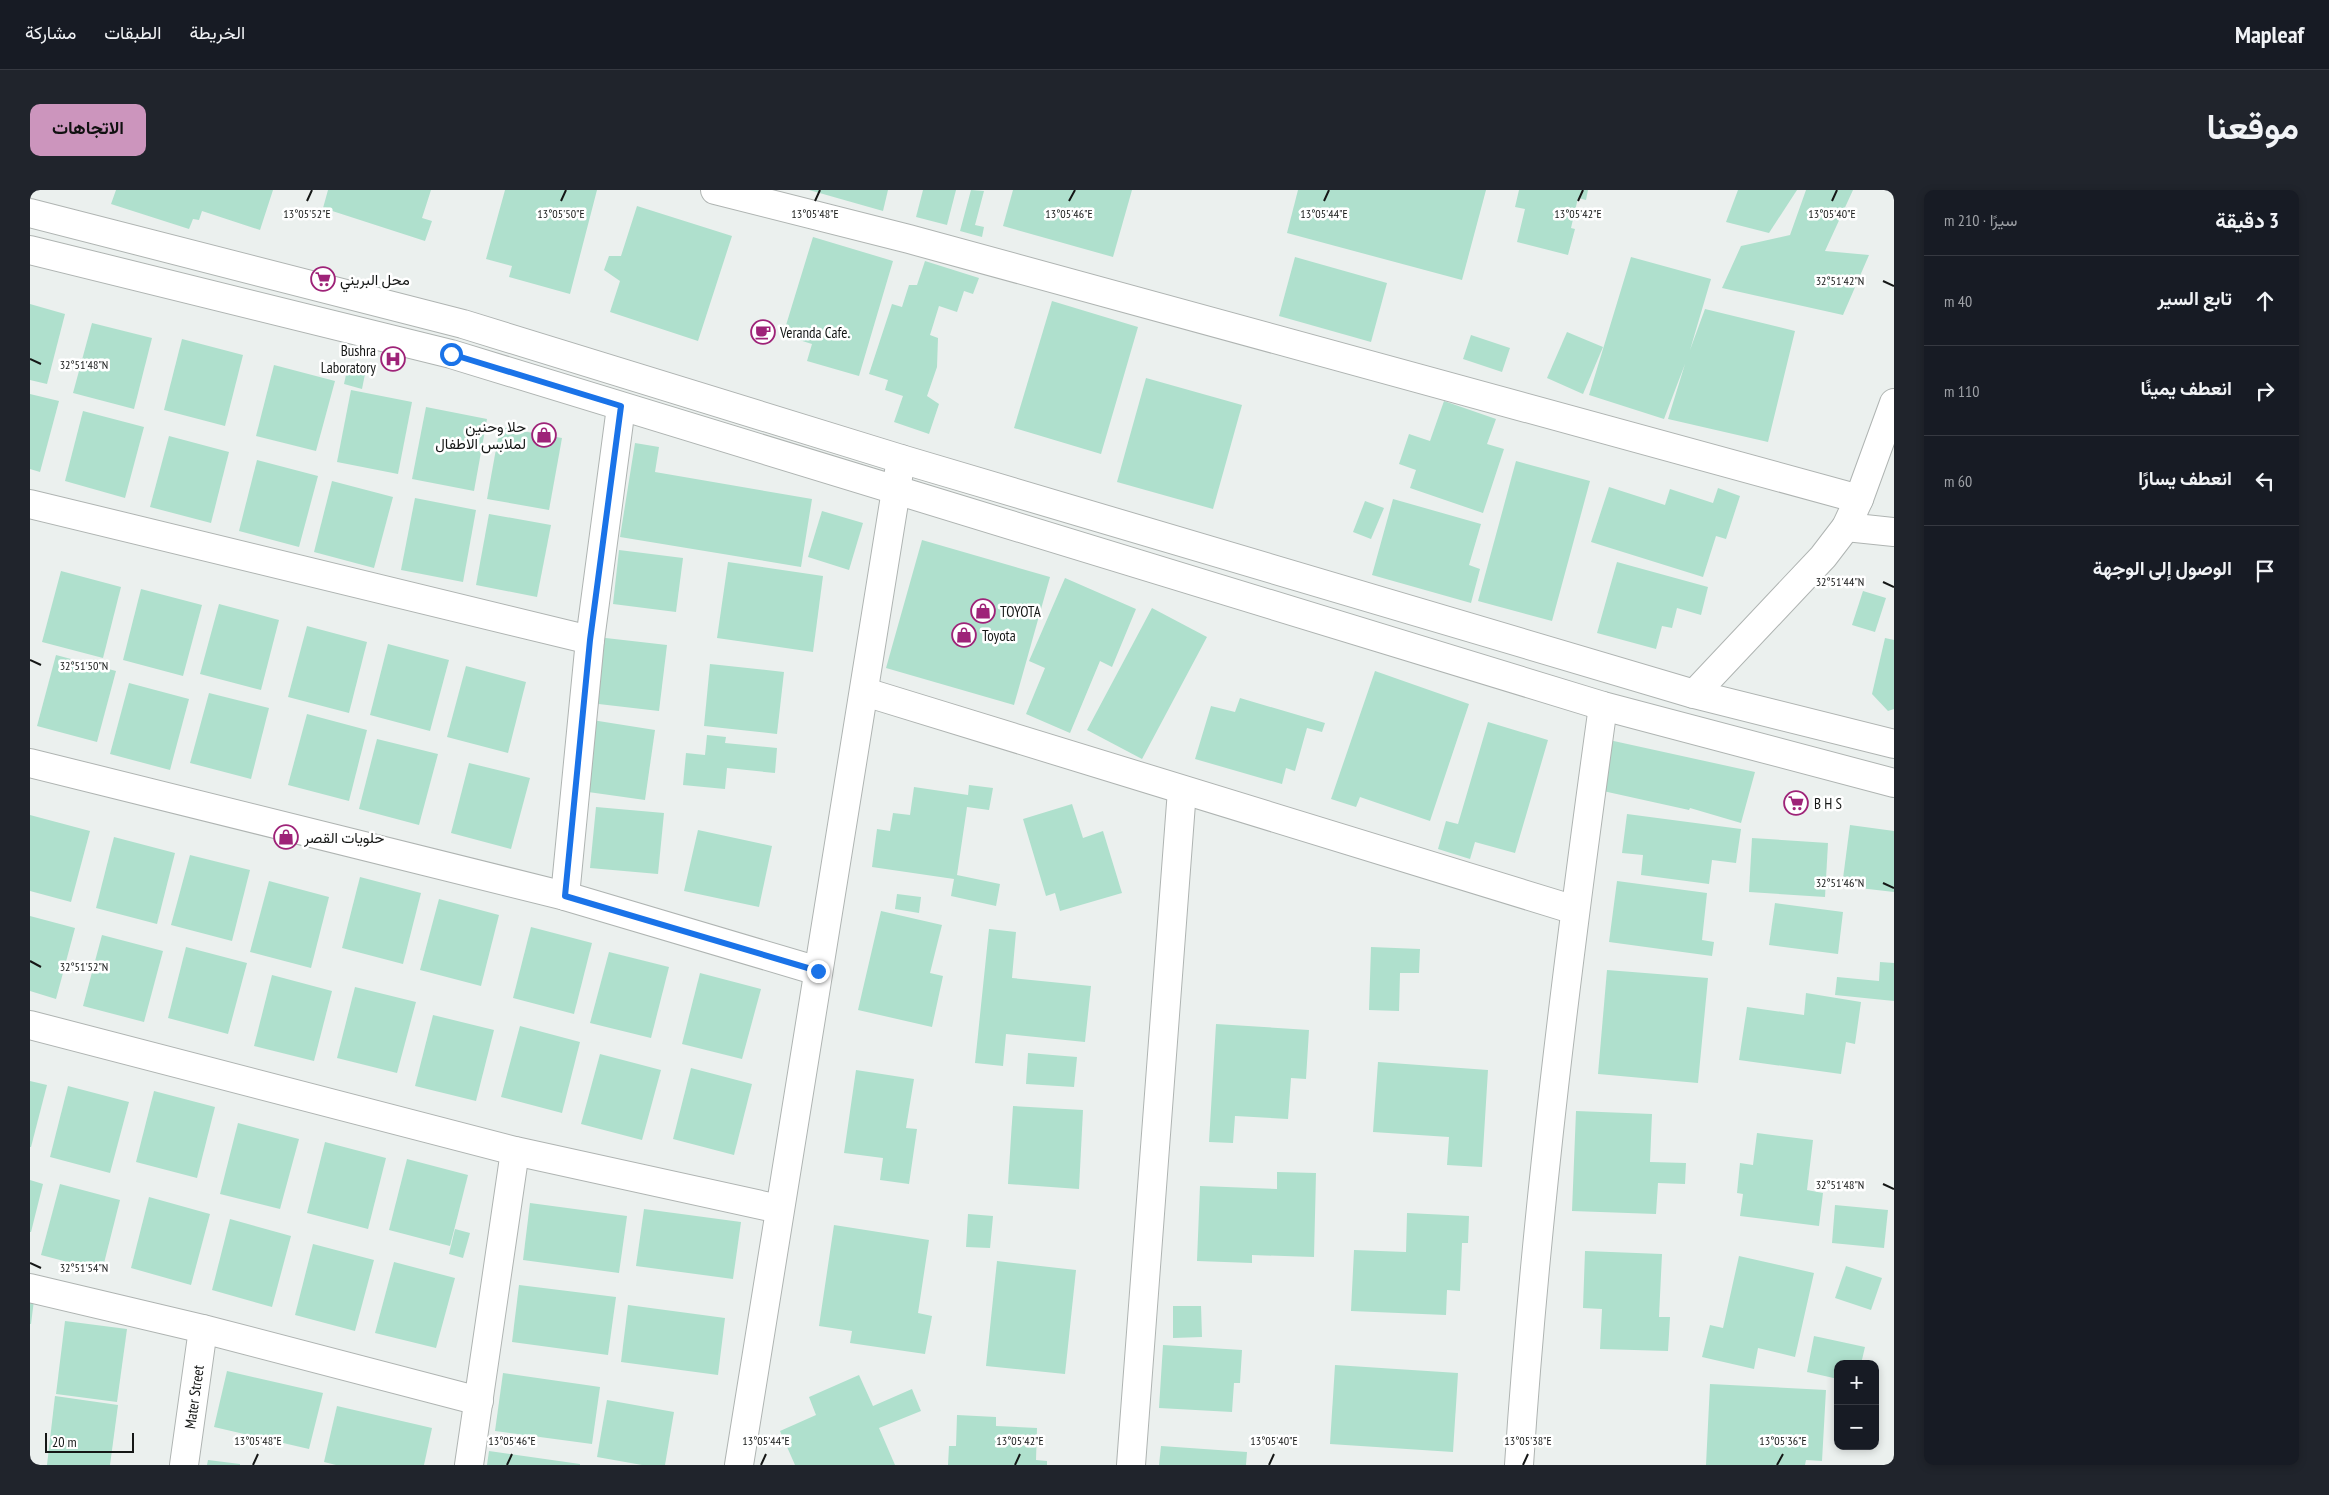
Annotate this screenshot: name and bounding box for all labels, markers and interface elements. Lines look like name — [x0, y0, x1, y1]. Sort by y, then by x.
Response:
text: Mapleaf — [2235, 19, 2304, 50]
text: مشاركة — [25, 21, 76, 44]
text: الطبقات — [104, 21, 161, 44]
text: الخريطة — [189, 21, 245, 44]
text: موقعنا — [2206, 103, 2299, 149]
button: الاتجاهات — [30, 104, 146, 156]
text: 13°05'52"E — [283, 206, 331, 221]
text: 13°05'50"E — [537, 206, 585, 221]
text: 13°05'48"E — [791, 206, 839, 221]
text: 13°05'46"E — [1045, 206, 1093, 221]
text: 13°05'44"E — [1300, 206, 1348, 221]
text: 13°05'42"E — [1554, 206, 1602, 221]
text: 13°05'40"E — [1808, 206, 1856, 221]
text: 3 دقيقة — [2215, 207, 2279, 234]
text: سيرًا · 210 m — [1944, 210, 2017, 230]
supermarket icon: محل البريني — [310, 266, 336, 292]
place label: محل البريني — [340, 270, 410, 293]
text: 32°51'42"N — [1816, 273, 1864, 288]
text: تابع السير — [2157, 286, 2232, 310]
icon: ahead — [2251, 287, 2279, 315]
text: 40 m — [1944, 291, 1972, 311]
cafe icon: Veranda Cafe. — [750, 319, 776, 345]
place label: Veranda Cafe. — [779, 323, 850, 342]
place label: Bushra Laboratory — [321, 341, 376, 377]
route start — [440, 343, 463, 366]
hospital icon: Bushra Laboratory — [380, 346, 406, 372]
text: 32°51'48"N — [60, 357, 108, 372]
text: انعطف يمينًا — [2141, 376, 2232, 400]
icon: right — [2251, 377, 2279, 405]
text: 110 m — [1944, 381, 1979, 401]
place label: حلا وحنين لملابس الاطفال — [435, 417, 526, 454]
shop icon: حلا وحنين لملابس الاطفال — [531, 422, 557, 448]
text: انعطف يسارًا — [2138, 466, 2232, 490]
icon: left — [2251, 467, 2279, 495]
text: 60 m — [1944, 471, 1972, 491]
text: الوصول إلى الوجهة — [2093, 556, 2232, 580]
icon: arrive — [2251, 557, 2279, 585]
text: 32°51'44"N — [1816, 574, 1864, 589]
shop icon: TOYOTA — [970, 598, 996, 624]
place label: TOYOTA — [1000, 602, 1042, 621]
shop icon: Toyota — [951, 622, 977, 648]
place label: Toyota — [982, 626, 1016, 645]
text: 32°51'50"N — [60, 658, 108, 673]
supermarket icon: B H S — [1783, 790, 1809, 816]
place label: B H S — [1814, 794, 1842, 813]
shop icon: حلويات القصر — [273, 824, 299, 850]
place label: حلويات القصر — [303, 828, 384, 847]
text: 32°51'46"N — [1816, 875, 1864, 890]
text: 32°51'52"N — [60, 959, 108, 974]
route end — [807, 960, 830, 983]
text: 32°51'48"N — [1816, 1177, 1864, 1192]
text: 32°51'54"N — [60, 1260, 108, 1275]
map controls — [1834, 1360, 1879, 1450]
button: + — [1834, 1360, 1879, 1405]
street label: Mater Street — [180, 1364, 208, 1430]
button: − — [1834, 1405, 1879, 1450]
scale bar — [45, 1430, 134, 1453]
text: 20 m — [52, 1433, 77, 1451]
text: 13°05'48"E — [234, 1433, 282, 1448]
text: 13°05'46"E — [488, 1433, 536, 1448]
text: 13°05'44"E — [742, 1433, 790, 1448]
text: 13°05'42"E — [996, 1433, 1044, 1448]
text: 13°05'40"E — [1250, 1433, 1298, 1448]
text: 13°05'38"E — [1504, 1433, 1552, 1448]
text: 13°05'36"E — [1759, 1433, 1807, 1448]

